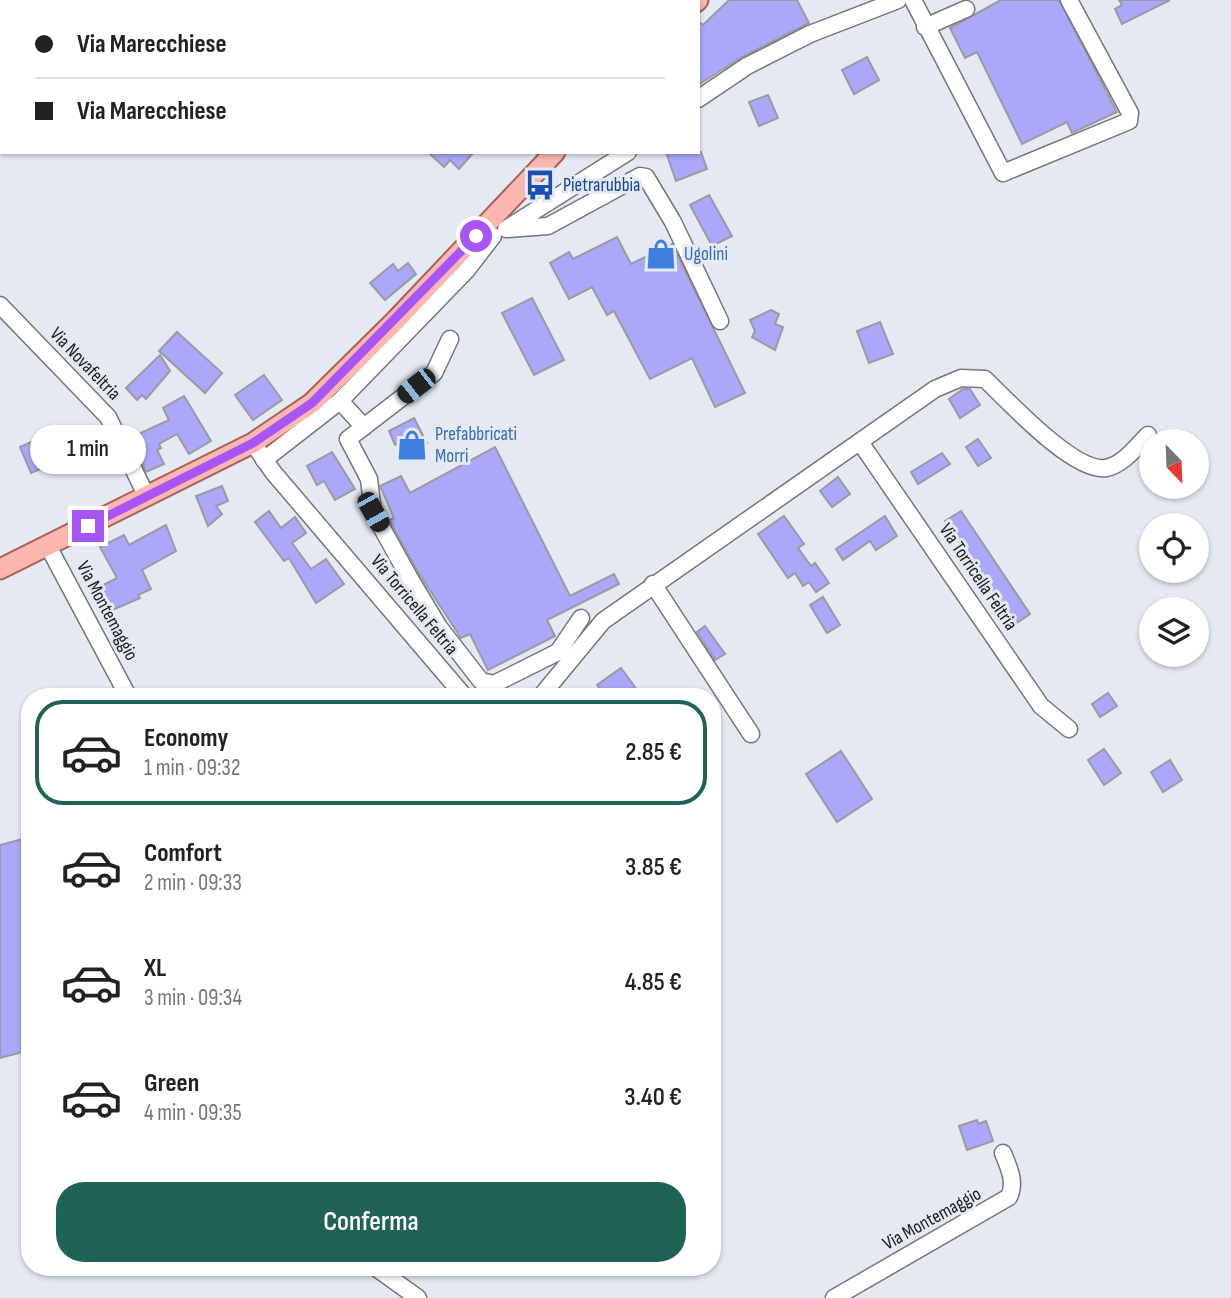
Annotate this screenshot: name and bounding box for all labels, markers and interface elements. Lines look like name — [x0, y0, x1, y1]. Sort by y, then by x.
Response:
text: Via Marecchiese — [77, 29, 227, 60]
text: Via Marecchiese — [77, 96, 227, 127]
bus stop icon: Pietrarubbia — [523, 168, 557, 202]
place label: Pietrarubbia — [563, 174, 640, 197]
route start — [460, 220, 492, 252]
shop icon: Ugolini — [644, 237, 678, 271]
place label: Ugolini — [684, 243, 728, 266]
street label: Via Novafeltria — [45, 323, 125, 405]
car — [393, 365, 440, 407]
place label: Prefabbricati Morri — [435, 423, 517, 468]
callout: 1 min — [30, 424, 146, 474]
shop icon: Prefabbricati Morri — [395, 428, 429, 462]
north arrow — [1139, 429, 1209, 499]
map controls — [1139, 429, 1209, 667]
text: 1 min — [67, 435, 109, 463]
car — [354, 489, 393, 535]
route end — [72, 510, 104, 542]
button: locate — [1139, 513, 1209, 583]
street label: Via Torricella Feltria — [934, 519, 1022, 635]
street label: Via Torricella Feltria — [365, 550, 463, 660]
street label: Via Montemaggio — [71, 557, 143, 665]
button: layers — [1139, 597, 1209, 667]
icon: car — [60, 721, 123, 784]
text: Economy — [144, 723, 228, 754]
text: 2.85 € — [625, 737, 682, 768]
text: 1 min · 09:32 — [144, 754, 240, 782]
icon: car — [60, 836, 123, 899]
text: Comfort — [144, 838, 222, 869]
text: 3.85 € — [625, 852, 682, 883]
text: 2 min · 09:33 — [144, 869, 242, 897]
icon: car — [60, 951, 123, 1014]
text: XL — [144, 953, 166, 984]
text: 4.85 € — [625, 967, 682, 998]
text: 3 min · 09:34 — [144, 984, 242, 1012]
icon: car — [60, 1066, 123, 1129]
text: Green — [144, 1068, 199, 1099]
text: 3.40 € — [624, 1082, 682, 1113]
text: 4 min · 09:35 — [144, 1099, 242, 1127]
button: Conferma — [56, 1182, 686, 1262]
street label: Via Montemaggio — [879, 1182, 985, 1256]

